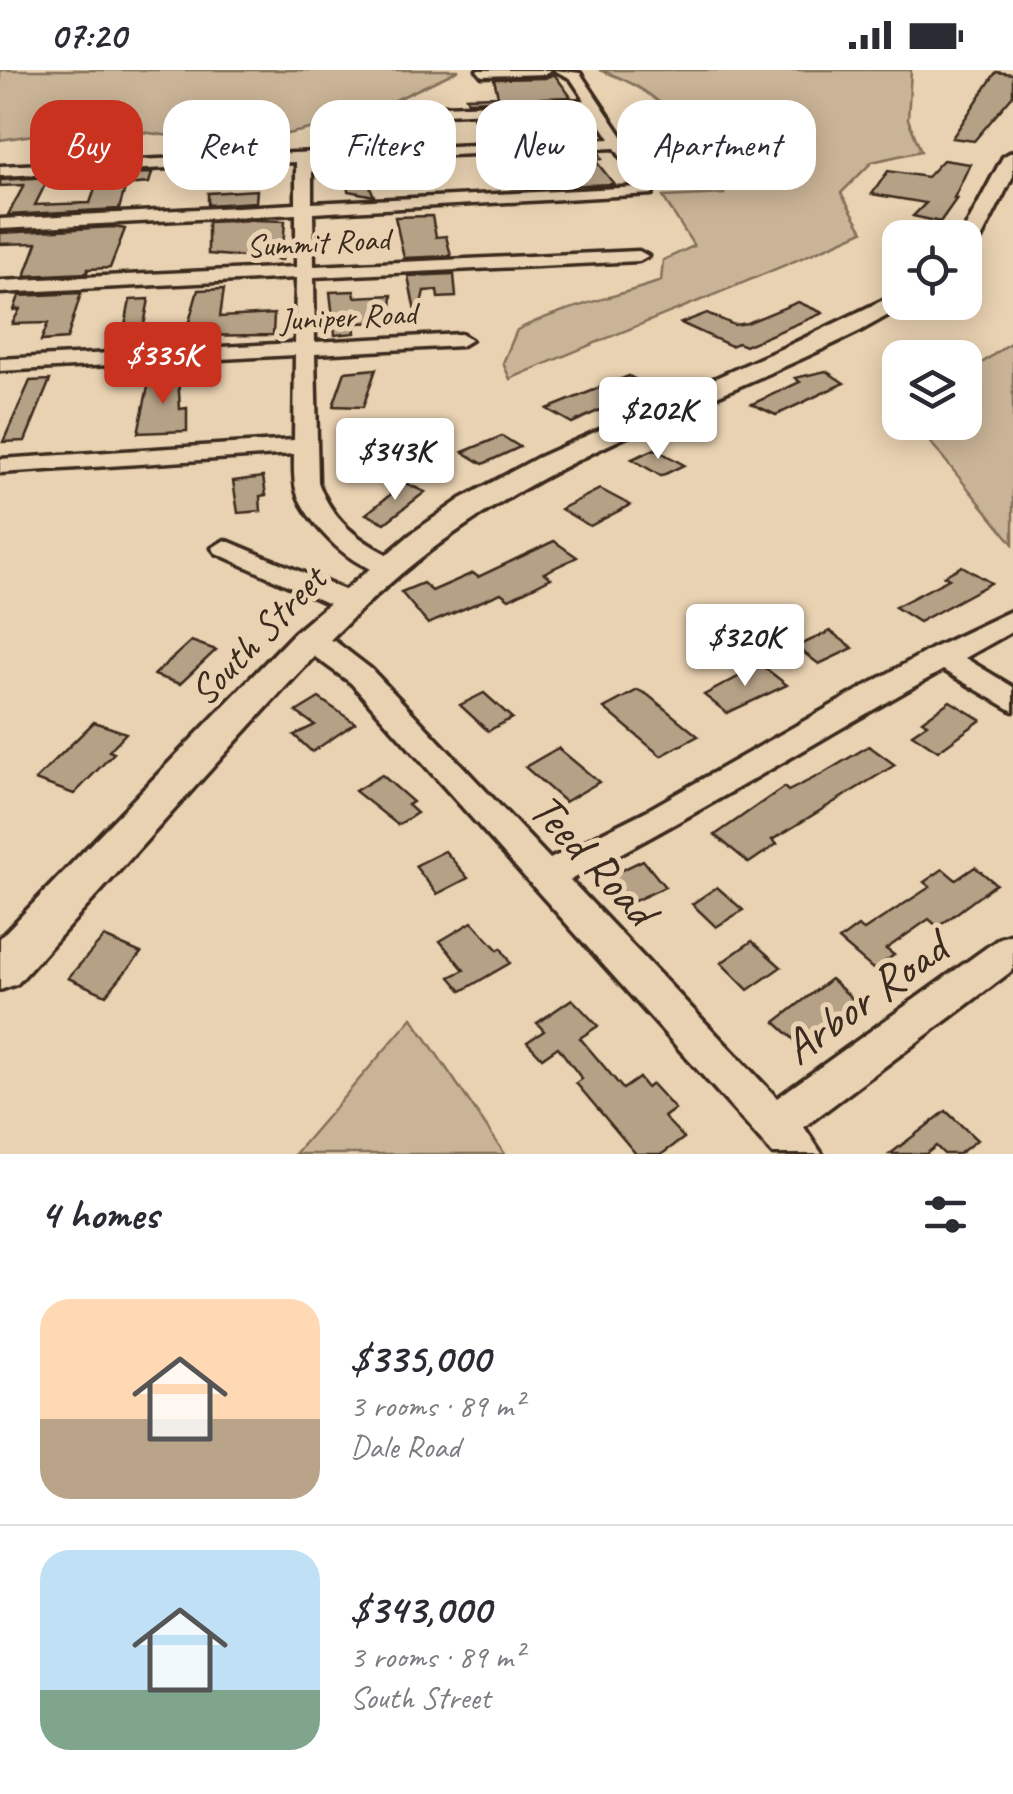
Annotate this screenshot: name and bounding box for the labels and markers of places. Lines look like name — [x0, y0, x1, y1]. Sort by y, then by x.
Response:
pin: $335K — [93, 322, 233, 407]
pin: $202K — [588, 377, 728, 462]
pin: $343K — [325, 418, 465, 503]
pin: $320K — [675, 604, 815, 689]

